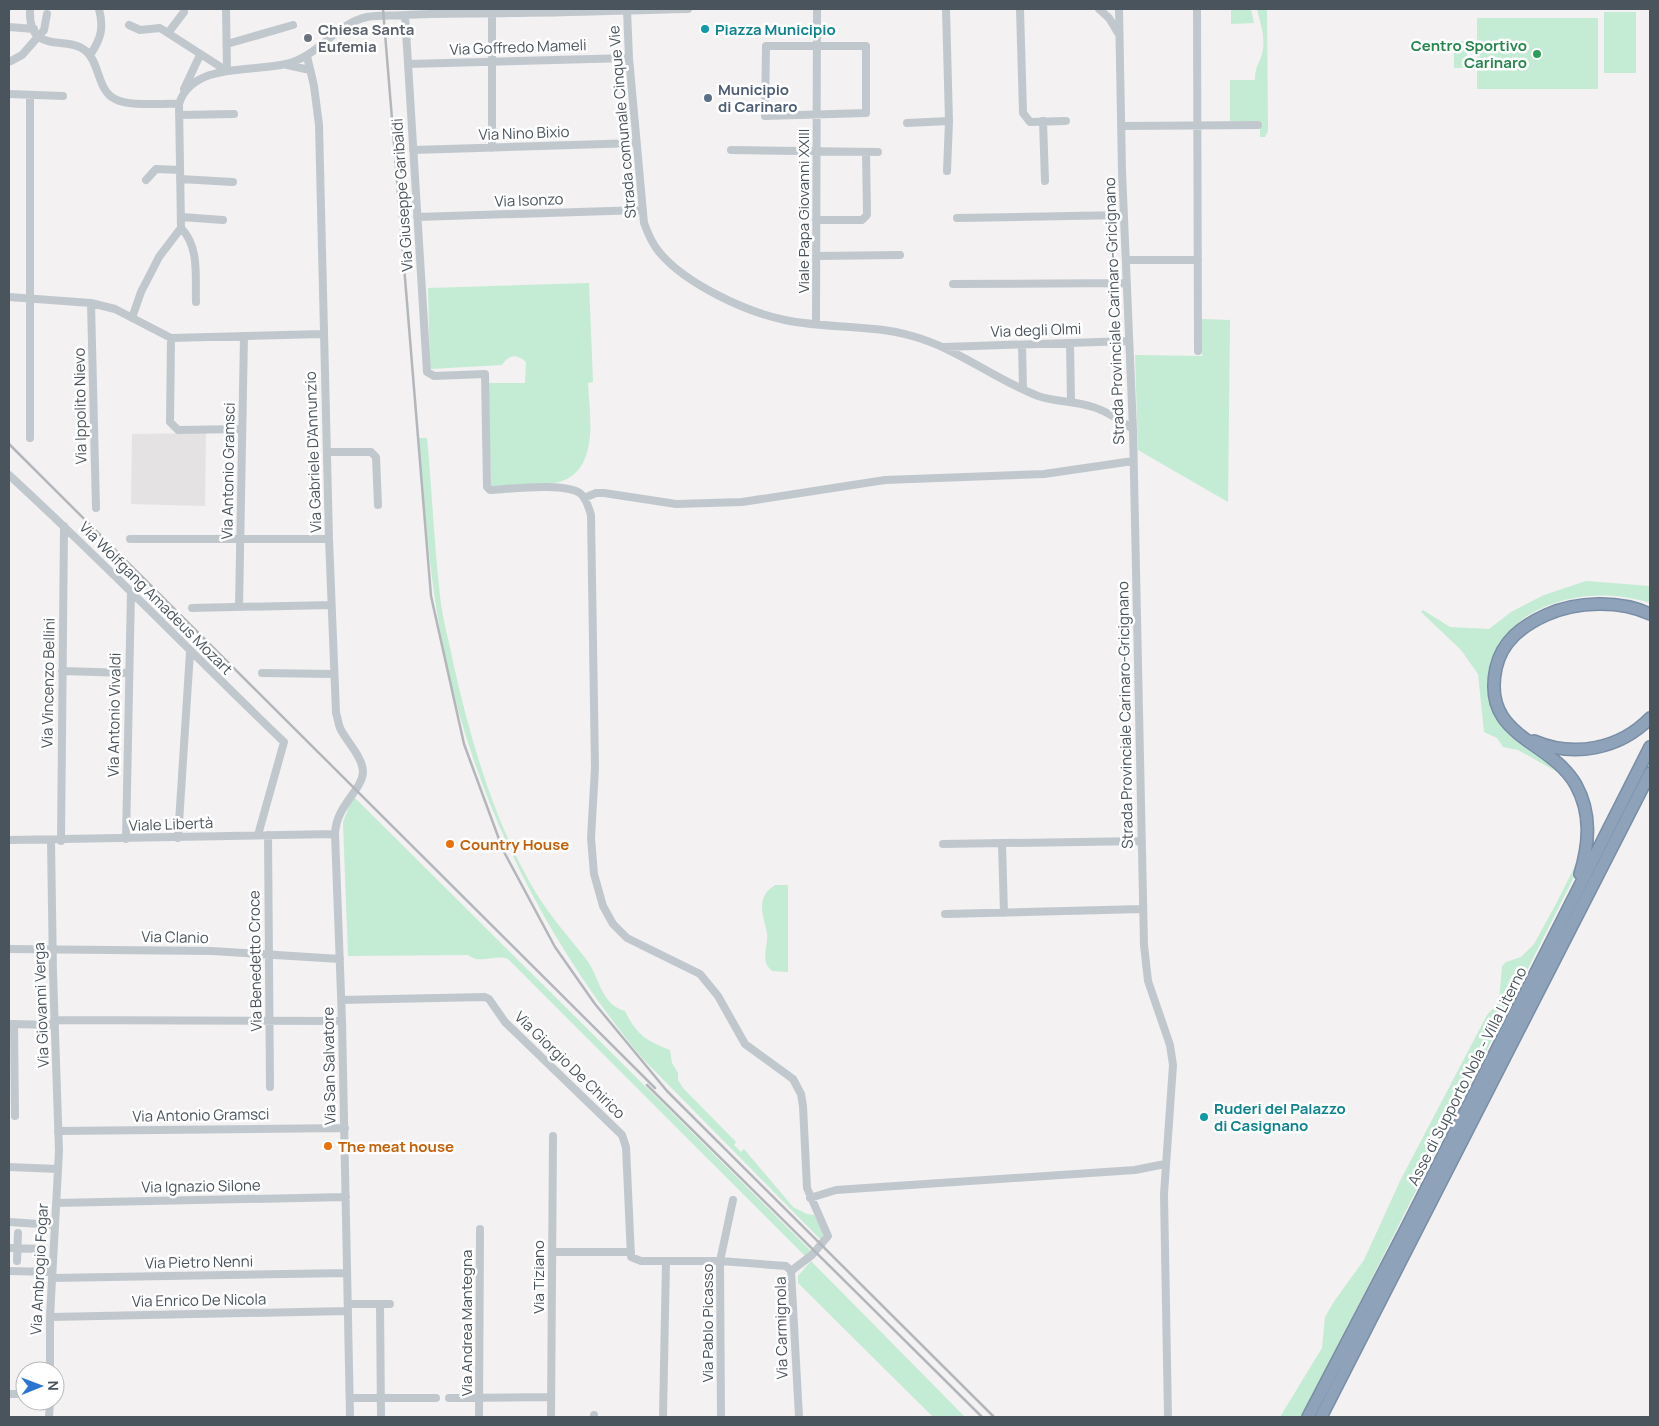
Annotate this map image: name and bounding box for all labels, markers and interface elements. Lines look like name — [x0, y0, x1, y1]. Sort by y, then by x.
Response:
place label: Chiesa Santa Eufemia — [318, 19, 414, 57]
place label: Piazza Municipio — [715, 19, 836, 40]
marker: Piazza Municipio — [699, 23, 711, 35]
street label: Strada comunale Cinque Vie — [603, 24, 641, 219]
marker: Chiesa Santa Eufemia — [302, 32, 314, 44]
street label: Via Goffredo Mameli — [449, 34, 587, 60]
place label: Centro Sportivo Carinaro — [1411, 35, 1527, 73]
marker: Centro Sportivo Carinaro — [1531, 48, 1543, 60]
place label: Municipio di Carinaro — [718, 79, 798, 117]
marker: Municipio di Carinaro — [702, 92, 714, 104]
street label: Via Giuseppe Garibaldi — [386, 118, 418, 272]
street label: Via Nino Bixio — [478, 121, 570, 145]
street label: Viale Papa Giovanni XXIII — [793, 129, 814, 293]
street label: Strada Provinciale Carinaro-Gricignano — [1099, 177, 1129, 445]
street label: Via Isonzo — [494, 188, 564, 212]
street label: Via degli Olmi — [990, 318, 1082, 342]
street label: Via Ippolito Nievo — [68, 347, 92, 465]
street label: Via Gabriele D'Annunzio — [300, 371, 326, 533]
street label: Via Antonio Gramsci — [216, 402, 240, 540]
street label: Via Wolfgang Amadeus Mozart — [75, 517, 237, 679]
street label: Strada Provinciale Carinaro-Gricignano — [1112, 581, 1138, 849]
street label: Via Vincenzo Bellini — [36, 618, 60, 748]
street label: Via Antonio Vivaldi — [102, 653, 126, 777]
street label: Viale Libertà — [128, 812, 214, 836]
place label: Country House — [460, 834, 569, 855]
marker: Country House — [444, 838, 456, 850]
street label: Via Benedetto Croce — [243, 890, 267, 1032]
street label: Via Clanio — [141, 926, 209, 948]
street label: Via Giovanni Verga — [28, 942, 54, 1068]
street label: Asse di Supporto Nola - Villa Literno — [1403, 963, 1532, 1189]
street label: Via San Salvatore — [317, 1006, 341, 1125]
street label: Via Giorgio De Chirico — [510, 1006, 630, 1124]
place label: Ruderi del Palazzo di Casignano — [1214, 1098, 1346, 1136]
street label: Via Antonio Gramsci — [132, 1103, 270, 1127]
marker: Ruderi del Palazzo di Casignano — [1198, 1111, 1210, 1123]
place label: The meat house — [338, 1136, 454, 1157]
marker: The meat house — [322, 1140, 334, 1152]
street label: Via Ignazio Silone — [141, 1174, 261, 1198]
street label: Via Ambrogio Fogar — [25, 1202, 53, 1335]
street label: Via Tiziano — [528, 1240, 549, 1314]
street label: Via Andrea Mantegna — [456, 1250, 477, 1396]
street label: Via Pietro Nenni — [145, 1251, 253, 1273]
street label: Via Pablo Picasso — [697, 1264, 718, 1382]
street label: Via Carmignola — [770, 1276, 792, 1380]
street label: Via Enrico De Nicola — [132, 1288, 266, 1312]
north arrow — [15, 1361, 65, 1411]
text: N — [44, 1381, 63, 1391]

